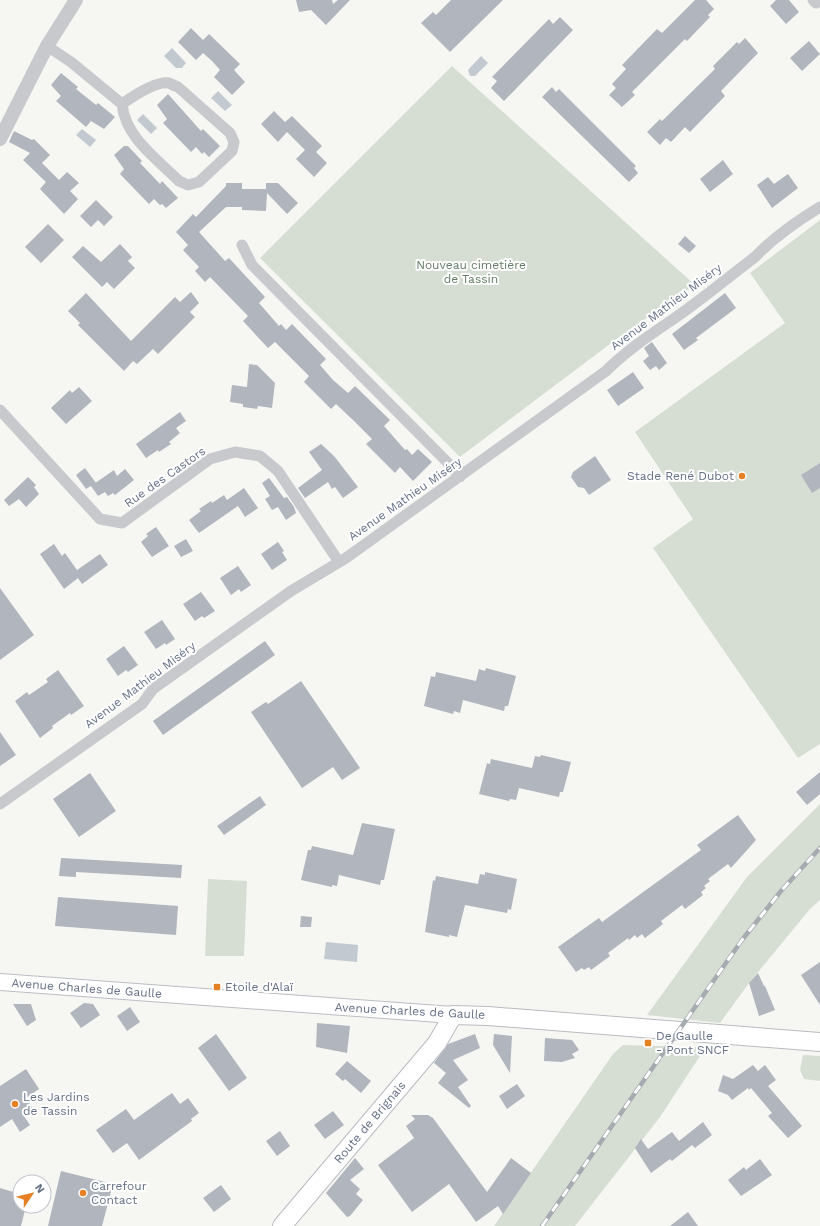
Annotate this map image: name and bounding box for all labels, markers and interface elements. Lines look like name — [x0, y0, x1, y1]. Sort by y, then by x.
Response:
park label: Nouveau cimetière de Tassin — [416, 258, 526, 286]
street label: Avenue Mathieu Miséry — [608, 260, 725, 353]
street label: Rue des Castors — [122, 444, 208, 510]
street label: Avenue Mathieu Miséry — [346, 454, 465, 543]
place label: Stade René Dubot — [627, 469, 734, 483]
marker: Stade René Dubot — [737, 471, 747, 481]
street label: Avenue Mathieu Miséry — [82, 638, 199, 731]
street label: Avenue Charles de Gaulle — [11, 976, 163, 1001]
place label: Etoile d'Alaï — [225, 980, 294, 994]
marker: Etoile d'Alaï — [212, 982, 222, 992]
street label: Avenue Charles de Gaulle — [334, 1000, 486, 1022]
place label: De Gaulle - Pont SNCF — [656, 1029, 729, 1057]
marker: De Gaulle - Pont SNCF — [643, 1038, 653, 1048]
street label: Route de Brignais — [331, 1078, 409, 1166]
place label: Les Jardins de Tassin — [23, 1090, 90, 1118]
marker: Les Jardins de Tassin — [10, 1099, 20, 1109]
north arrow — [12, 1174, 52, 1214]
place label: Carrefour Contact — [91, 1179, 147, 1207]
text: N — [32, 1181, 47, 1196]
marker: Carrefour Contact — [78, 1188, 88, 1198]

